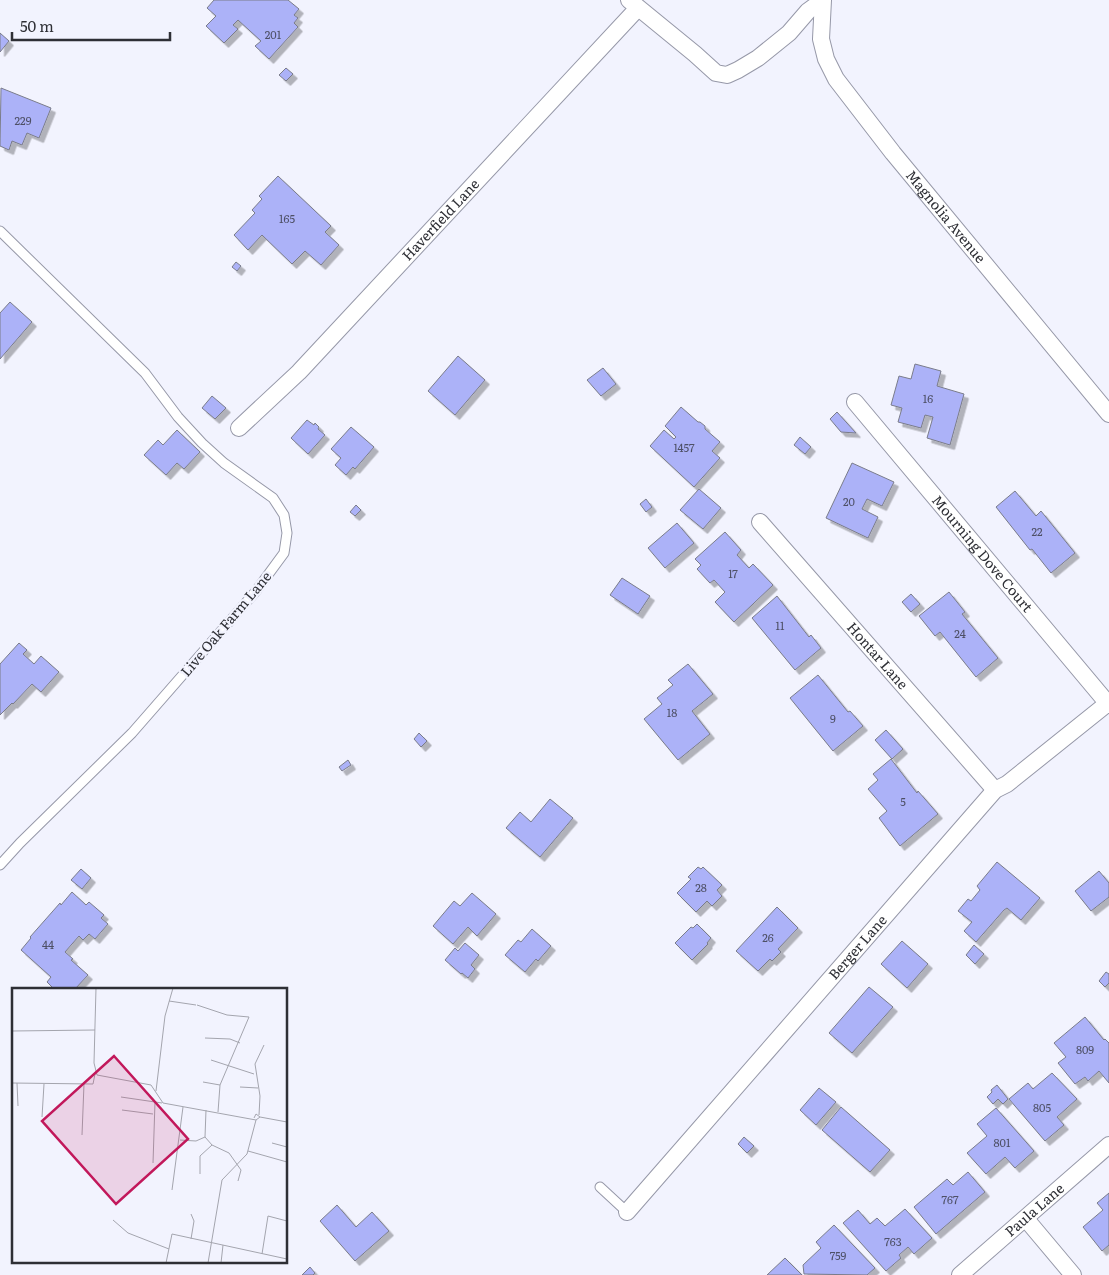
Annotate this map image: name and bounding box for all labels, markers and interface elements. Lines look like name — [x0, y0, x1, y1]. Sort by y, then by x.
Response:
scale bar — [12, 10, 170, 42]
text: 50 m — [20, 14, 54, 37]
house number: 201 — [265, 26, 282, 42]
house number: 229 — [15, 112, 32, 128]
street label: Magnolia Avenue — [902, 165, 991, 267]
street label: Haverfield Lane — [397, 174, 483, 264]
house number: 165 — [279, 210, 295, 226]
house number: 16 — [923, 390, 933, 406]
house number: 1457 — [673, 439, 695, 455]
street label: Mourning Dove Court — [928, 490, 1038, 616]
house number: 20 — [843, 493, 855, 509]
house number: 22 — [1031, 523, 1043, 539]
house number: 17 — [728, 565, 738, 581]
street label: Live Oak Farm Lane — [175, 566, 275, 680]
house number: 11 — [776, 617, 785, 633]
street label: Hontar Lane — [843, 617, 913, 693]
house number: 24 — [954, 625, 966, 641]
house number: 18 — [667, 704, 677, 720]
house number: 9 — [830, 710, 836, 726]
house number: 5 — [900, 793, 906, 809]
house number: 28 — [695, 879, 707, 895]
street label: Berger Lane — [823, 910, 891, 983]
house number: 26 — [762, 929, 774, 945]
house number: 44 — [42, 936, 54, 952]
inset map — [12, 988, 288, 1262]
house number: 809 — [1076, 1041, 1094, 1057]
house number: 805 — [1033, 1099, 1051, 1115]
house number: 801 — [994, 1134, 1011, 1150]
street label: Paula Lane — [1000, 1178, 1068, 1240]
house number: 767 — [941, 1191, 959, 1207]
house number: 763 — [884, 1233, 902, 1249]
house number: 759 — [830, 1247, 847, 1263]

